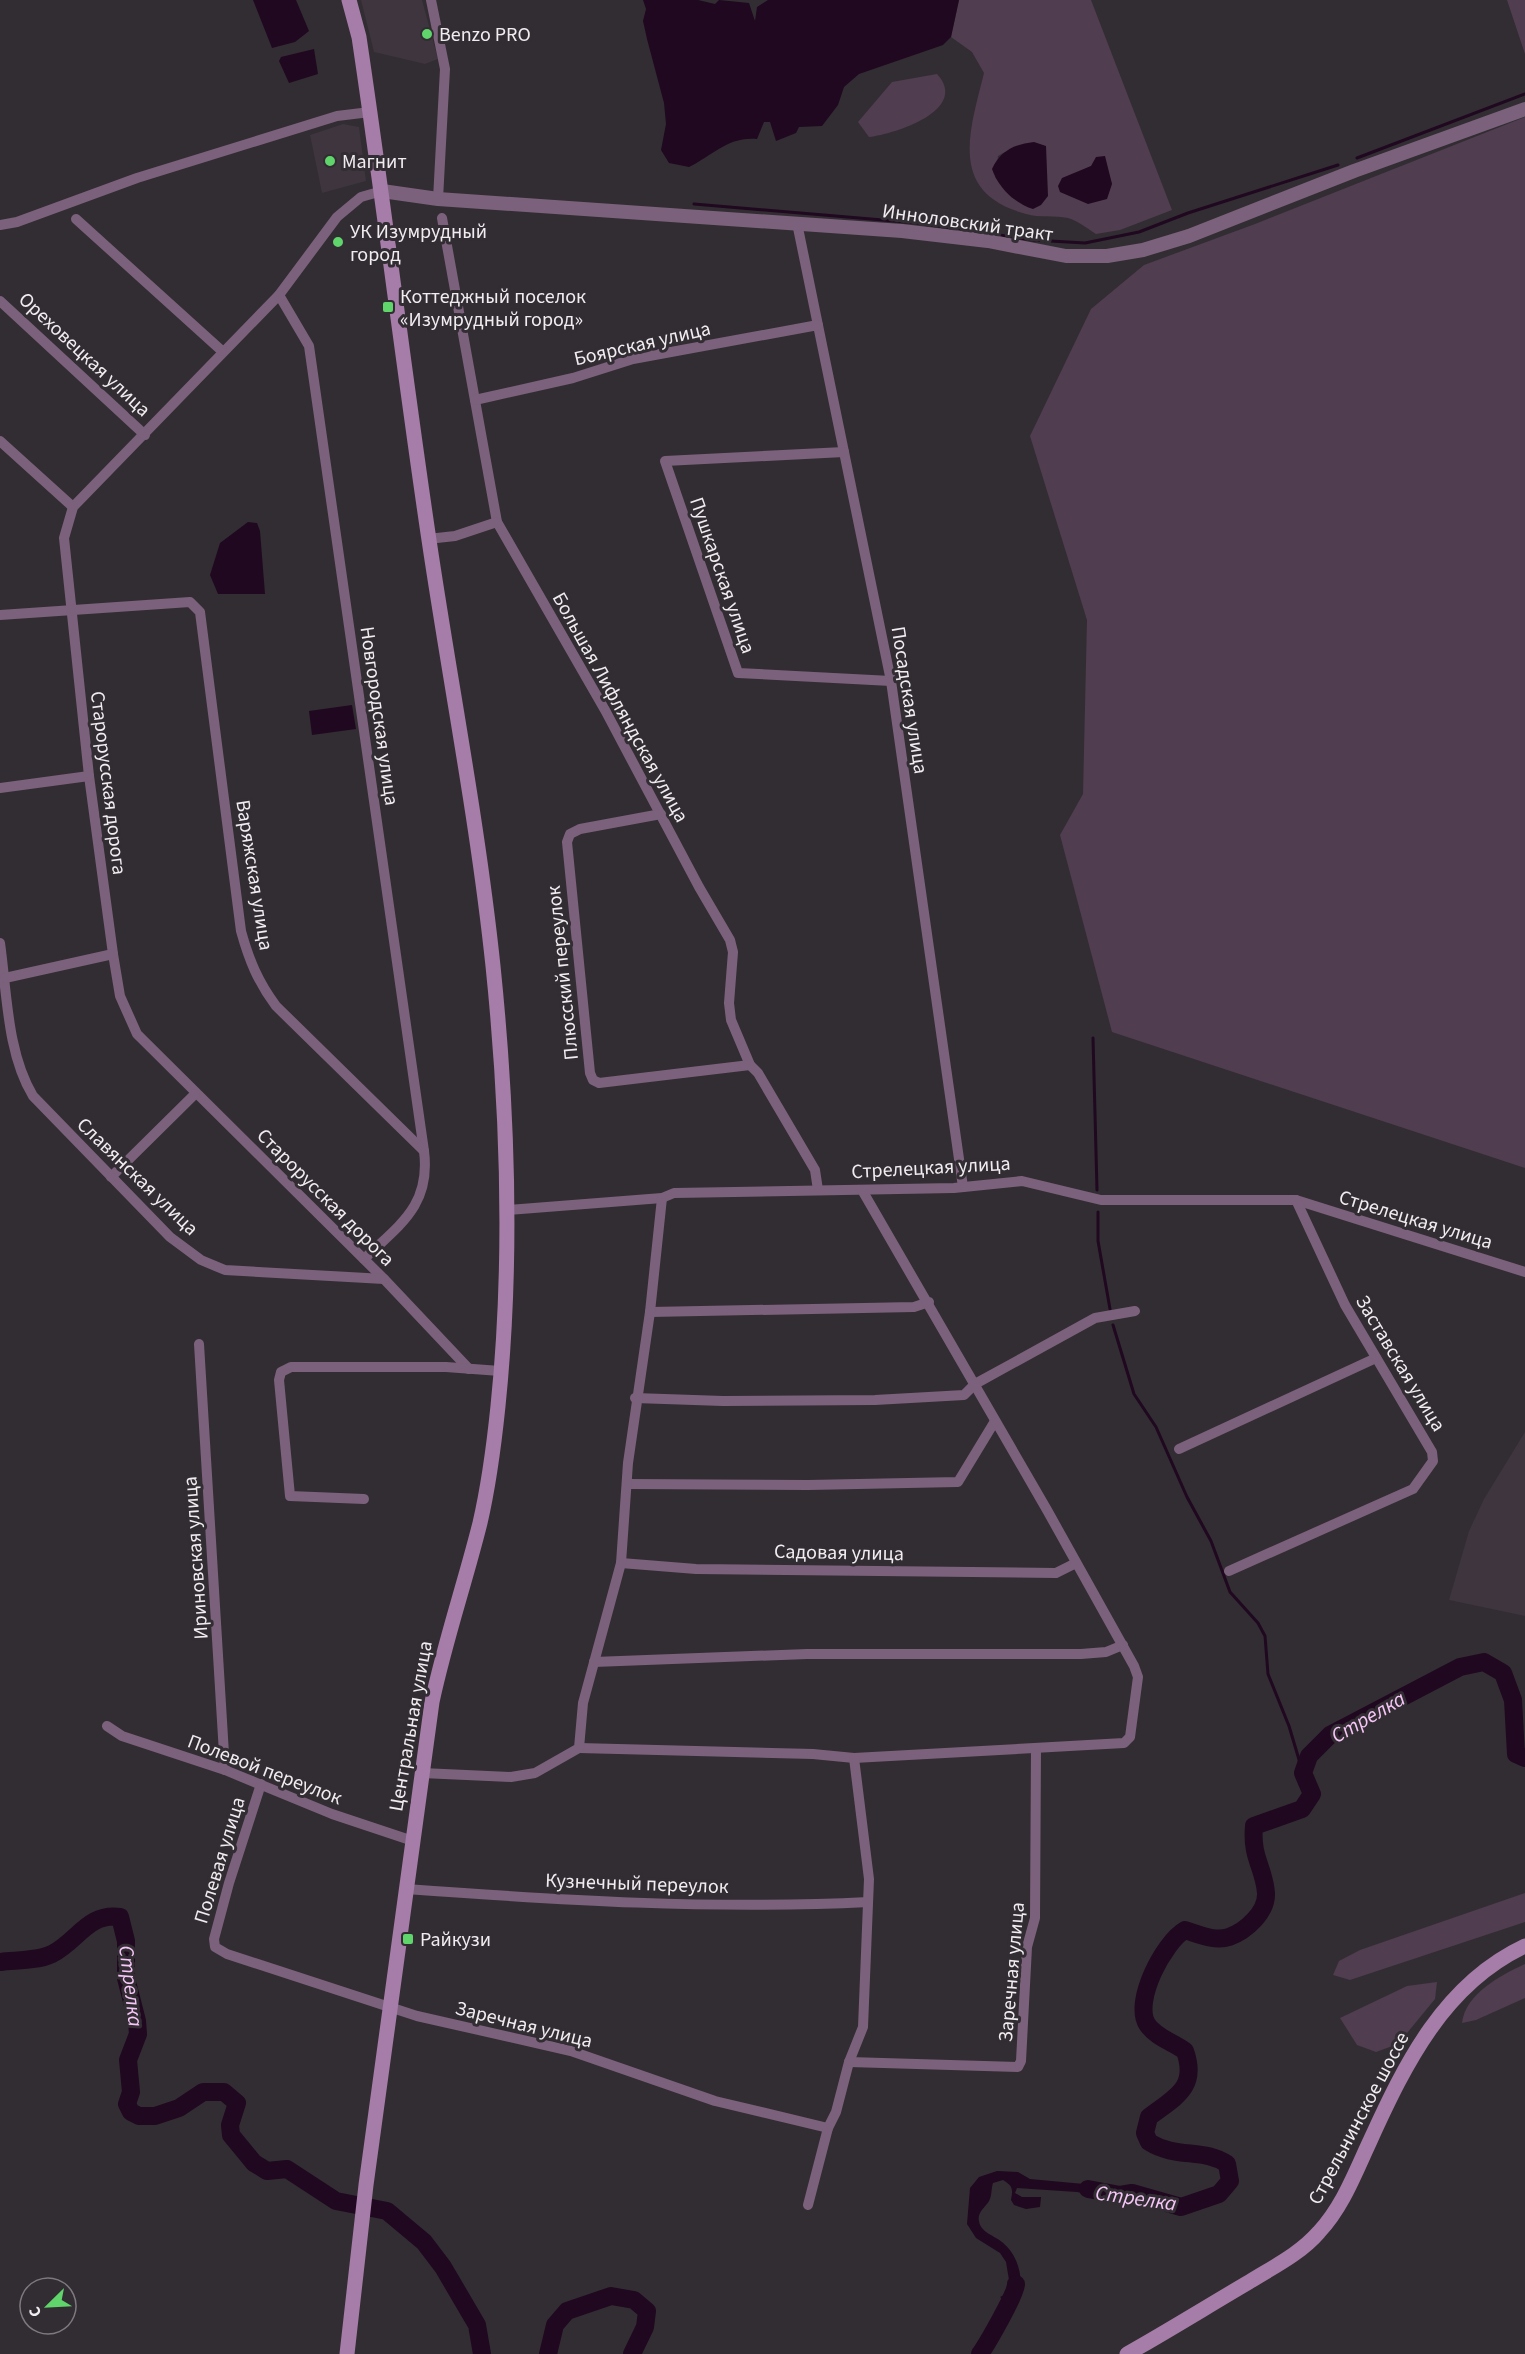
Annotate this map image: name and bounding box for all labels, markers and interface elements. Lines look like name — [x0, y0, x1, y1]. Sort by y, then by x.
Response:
place label: Benzo PRO — [439, 21, 531, 49]
marker: Benzo PRO — [420, 27, 434, 41]
place label: Магнит — [342, 148, 407, 176]
marker: Магнит — [323, 154, 337, 168]
street label: Инноловский тракт — [880, 197, 1055, 249]
place label: УК Изумрудный город — [350, 218, 487, 269]
marker: УК Изумрудный город — [331, 235, 345, 249]
place label: Коттеджный поселок «Изумрудный город» — [400, 283, 586, 334]
street label: Ореховецкая улица — [12, 286, 157, 423]
marker: Коттеджный поселок «Изумрудный город» — [381, 300, 395, 314]
street label: Боярская улица — [571, 315, 713, 373]
street label: Пушкарская улица — [682, 493, 762, 657]
street label: Большая Лифляндская улица — [545, 587, 695, 828]
street label: Посадская улица — [884, 624, 934, 776]
street label: Новгородская улица — [353, 625, 405, 807]
street label: Старорусская дорога — [83, 690, 133, 877]
street label: Варяжская улица — [228, 798, 280, 953]
street label: Плюсский переулок — [540, 884, 586, 1062]
street label: Славянская улица — [70, 1111, 204, 1242]
street label: Старорусская дорога — [250, 1122, 401, 1273]
street label: Стрелецкая улица — [851, 1150, 1011, 1186]
street label: Стрелецкая улица — [1335, 1183, 1496, 1257]
street label: Заставская улица — [1348, 1290, 1452, 1437]
street label: Ириновская улица — [176, 1475, 216, 1640]
street label: Садовая улица — [774, 1538, 904, 1568]
street label: Центральная улица — [382, 1639, 440, 1814]
water label: Стрелка — [1325, 1684, 1411, 1750]
street label: Полевой переулок — [183, 1728, 346, 1812]
street label: Полевая улица — [187, 1793, 253, 1927]
street label: Кузнечный переулок — [545, 1867, 729, 1901]
street label: Заречная улица — [992, 1901, 1032, 2043]
place label: Райкузи — [420, 1926, 491, 1954]
marker: Райкузи — [401, 1932, 415, 1946]
water label: Стрелка — [111, 1944, 151, 2028]
street label: Заречная улица — [452, 1994, 595, 2056]
street label: Стрельнинское шоссе — [1301, 2027, 1416, 2210]
water label: Стрелка — [1093, 2177, 1179, 2219]
north arrow — [18, 2276, 78, 2336]
text: С — [23, 2303, 47, 2320]

